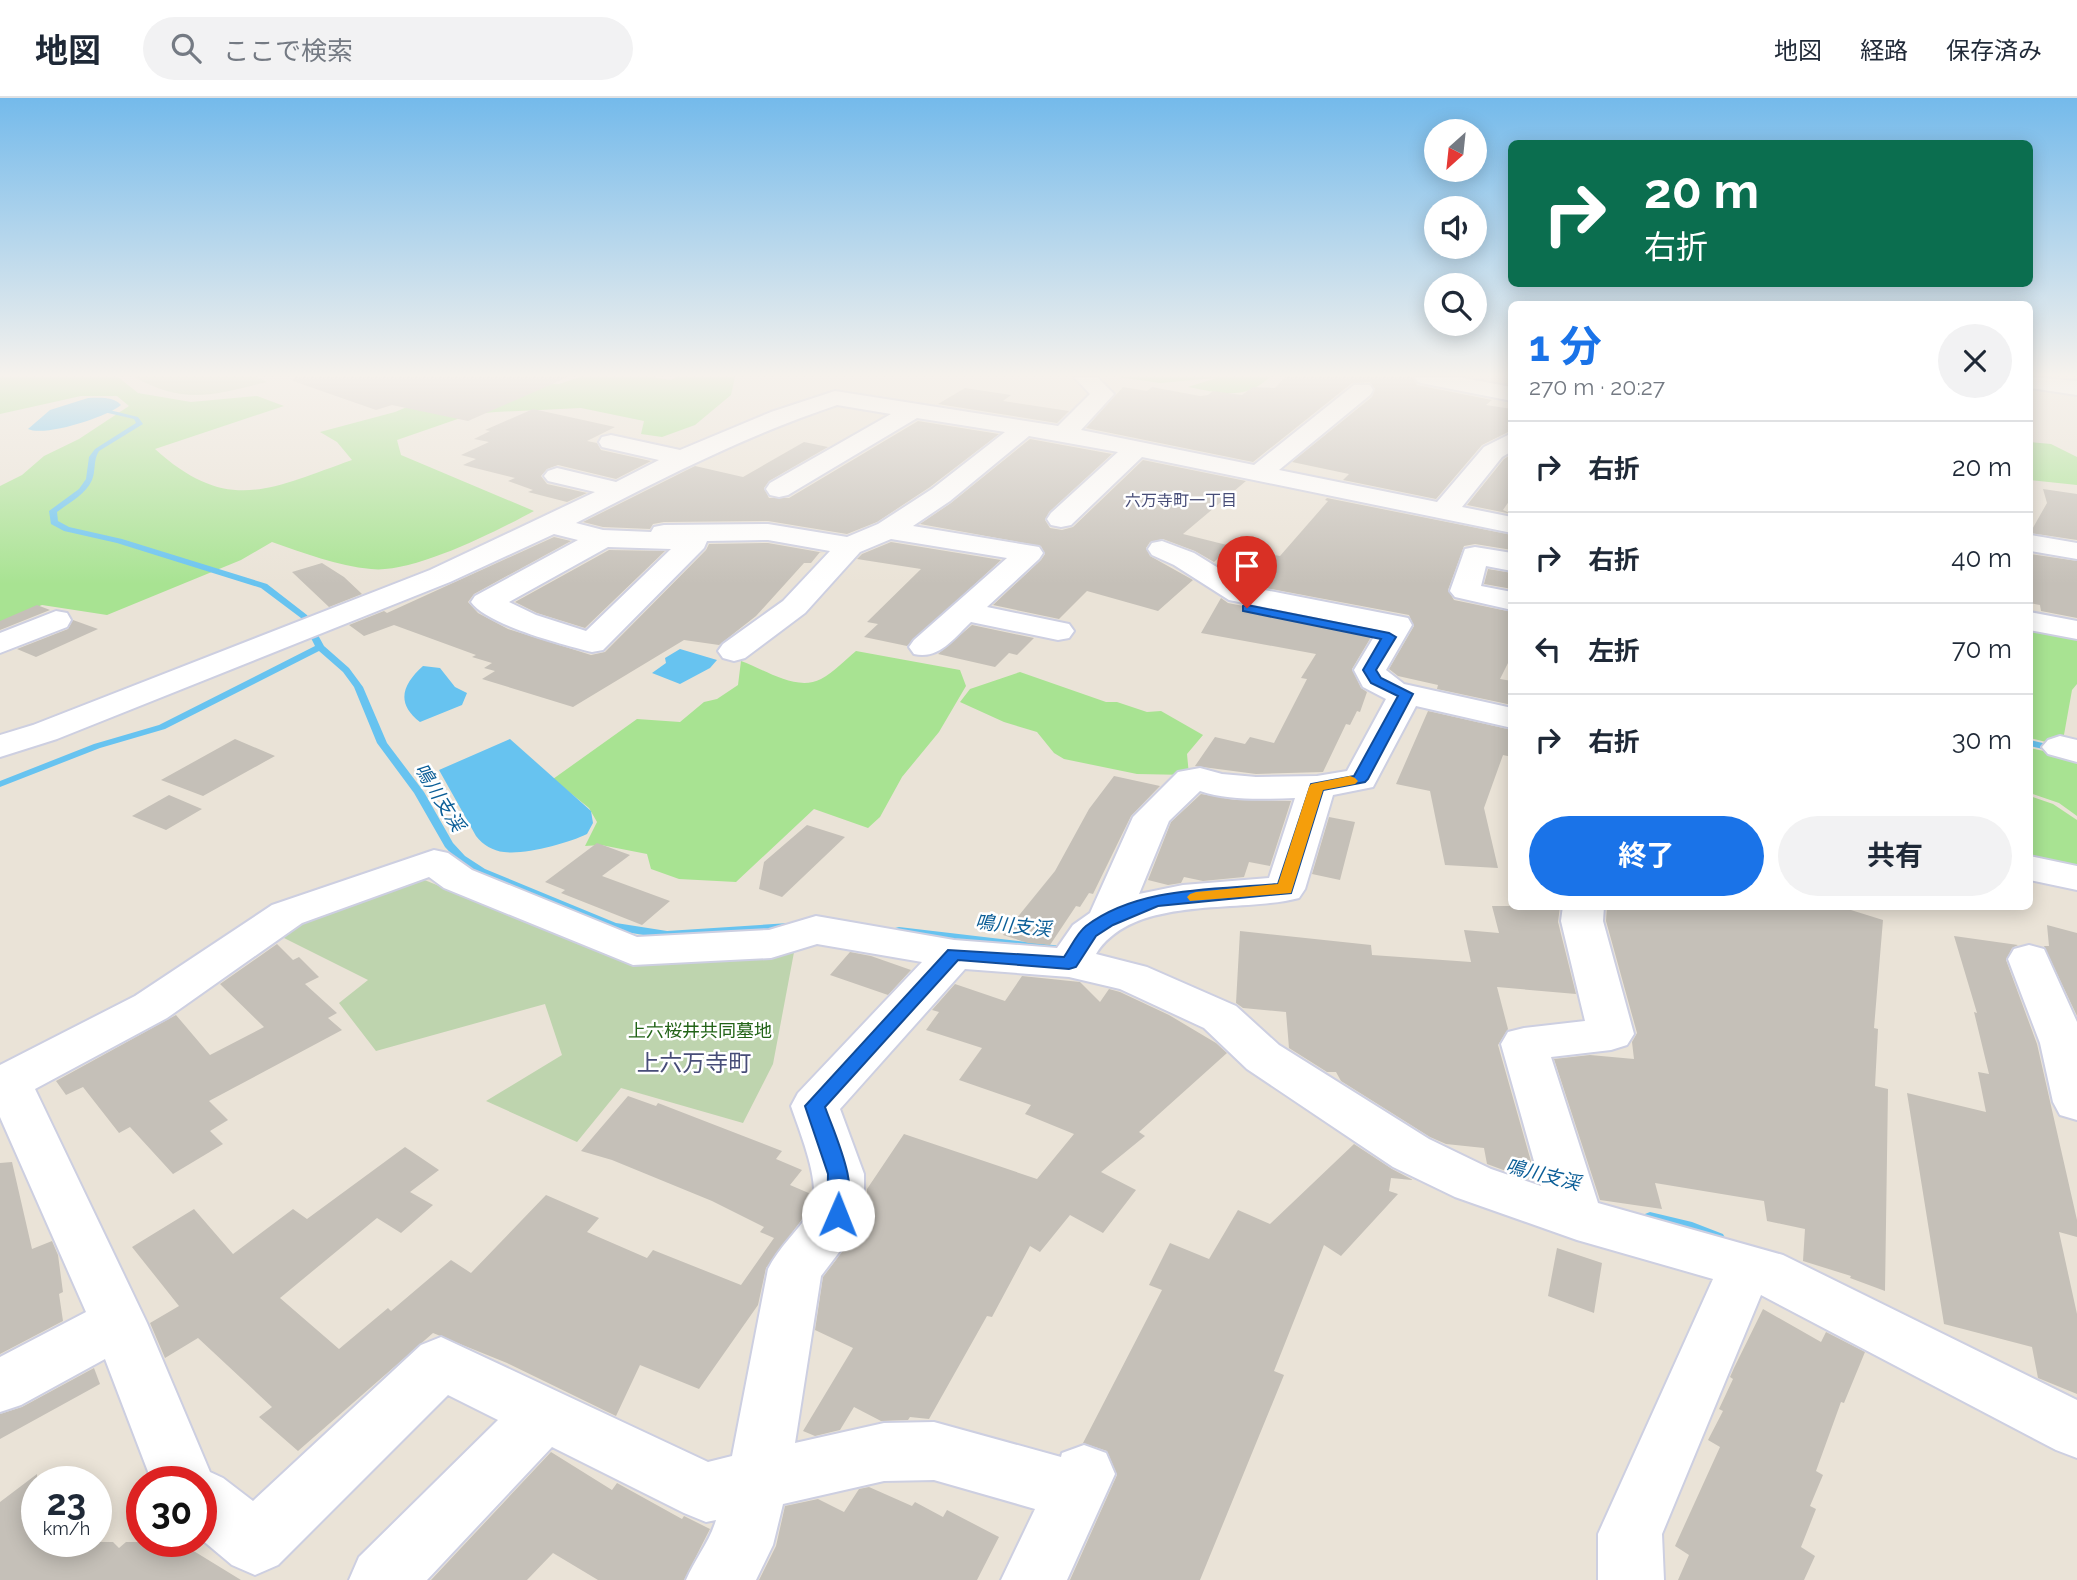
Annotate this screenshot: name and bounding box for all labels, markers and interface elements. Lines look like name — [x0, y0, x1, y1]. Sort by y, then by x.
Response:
search box — [143, 17, 633, 80]
icon: search — [167, 29, 205, 67]
text: 地図 — [35, 31, 101, 70]
text: ここで検索 — [223, 36, 353, 66]
text: 地図 — [1774, 36, 1822, 65]
text: 経路 — [1860, 36, 1908, 65]
text: 保存済み — [1946, 36, 2042, 65]
north arrow — [1424, 119, 1488, 182]
map controls — [1424, 119, 1487, 336]
text: 20 m — [1644, 162, 1759, 219]
icon: right — [1529, 168, 1620, 259]
button: sound — [1424, 196, 1487, 259]
text: 右折 — [1644, 228, 1708, 265]
button: search — [1424, 273, 1487, 336]
text: 1 分 — [1529, 322, 1602, 371]
button: close — [1938, 324, 2012, 398]
text: 270 m · 20:27 — [1529, 373, 1665, 400]
icon: right — [1529, 448, 1567, 486]
text: 20 m — [1952, 452, 2012, 482]
text: 右折 — [1588, 454, 1640, 484]
district label: 六万寺町一丁目 — [1125, 491, 1237, 510]
pin — [1217, 536, 1277, 608]
icon: right — [1529, 539, 1567, 577]
text: 40 m — [1951, 543, 2012, 573]
text: 右折 — [1588, 545, 1640, 575]
icon: arrive — [1228, 547, 1266, 585]
icon: left — [1529, 630, 1567, 668]
text: 70 m — [1952, 634, 2012, 664]
text: 左折 — [1588, 636, 1640, 666]
icon: right — [1529, 721, 1567, 759]
text: 30 m — [1952, 725, 2012, 755]
text: 右折 — [1588, 727, 1640, 757]
water label: 鳴川支渓 — [411, 759, 471, 838]
button: 終了 — [1529, 816, 1764, 896]
button: 共有 — [1778, 816, 2012, 896]
water label: 鳴川支渓 — [974, 910, 1055, 940]
park label: 上六桜井共同墓地 — [628, 1020, 772, 1041]
district label: 上六万寺町 — [637, 1049, 752, 1076]
water label: 鳴川支渓 — [1503, 1154, 1585, 1195]
position arrow — [801, 1178, 875, 1252]
speed limit sign: 30 — [126, 1466, 217, 1557]
text: 23 — [47, 1482, 86, 1523]
text: km/h — [43, 1518, 90, 1539]

